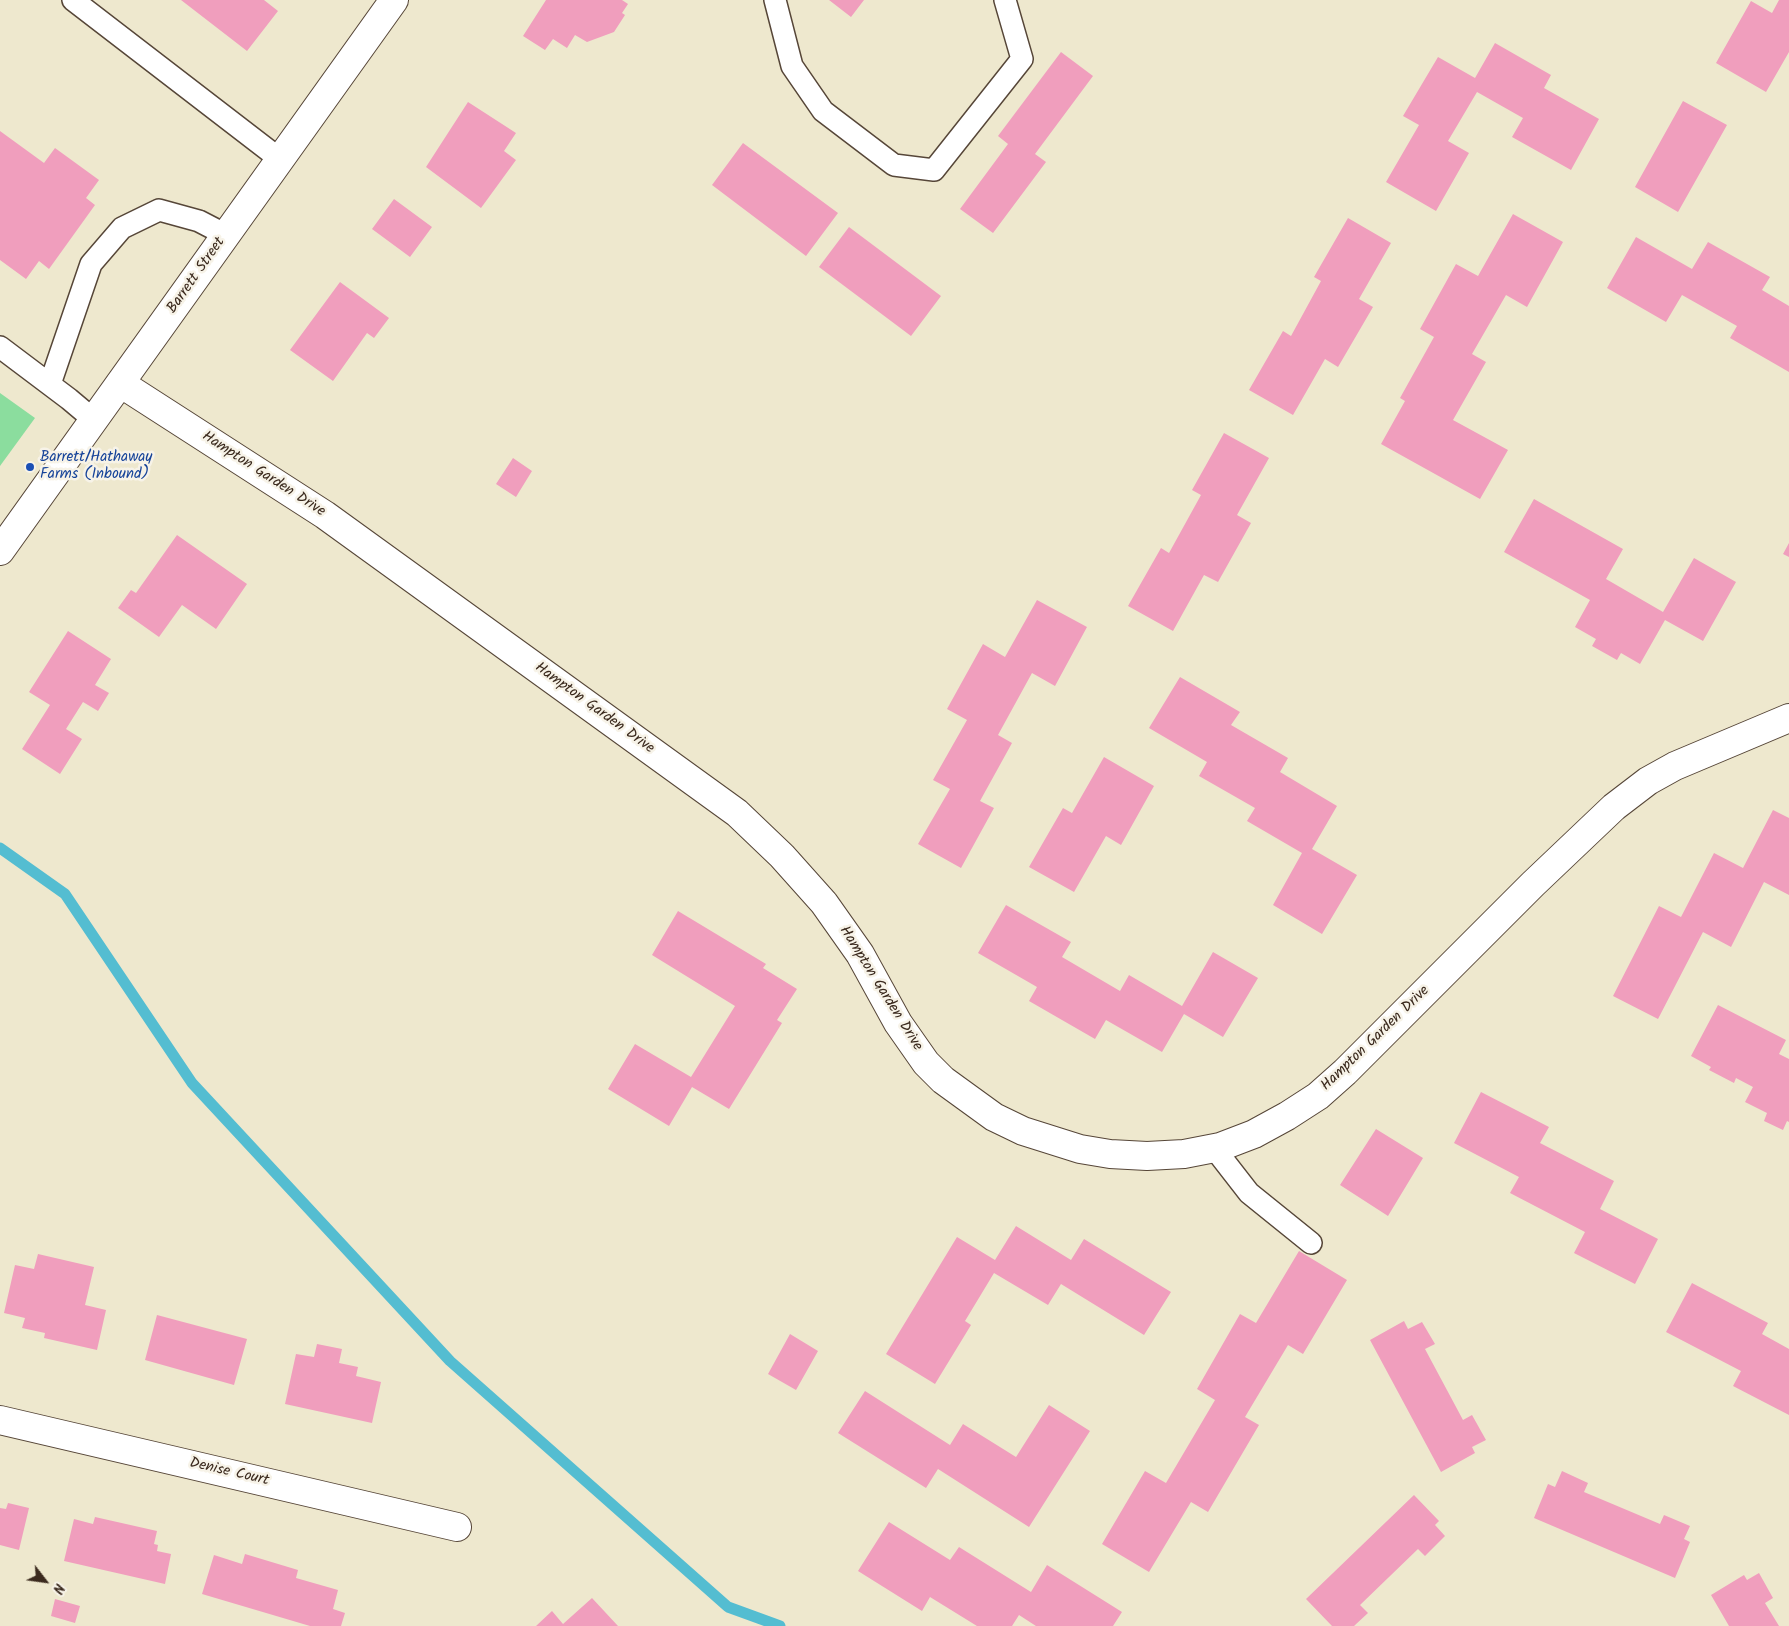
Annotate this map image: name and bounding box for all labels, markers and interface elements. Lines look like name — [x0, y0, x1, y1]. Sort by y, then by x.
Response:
street label: Barrett Street — [164, 234, 230, 318]
street label: Hampton Garden Drive — [198, 428, 328, 522]
place label: Barrett/Hathaway Farms (Inbound) — [40, 449, 152, 484]
marker: Barrett/Hathaway Farms (Inbound) — [24, 461, 36, 473]
street label: Hampton Garden Drive — [531, 660, 657, 758]
street label: Hampton Garden Drive — [834, 923, 926, 1055]
street label: Hampton Garden Drive — [1318, 983, 1434, 1095]
street label: Denise Court — [188, 1455, 270, 1491]
north arrow — [20, 1556, 70, 1606]
text: N — [46, 1579, 70, 1598]

